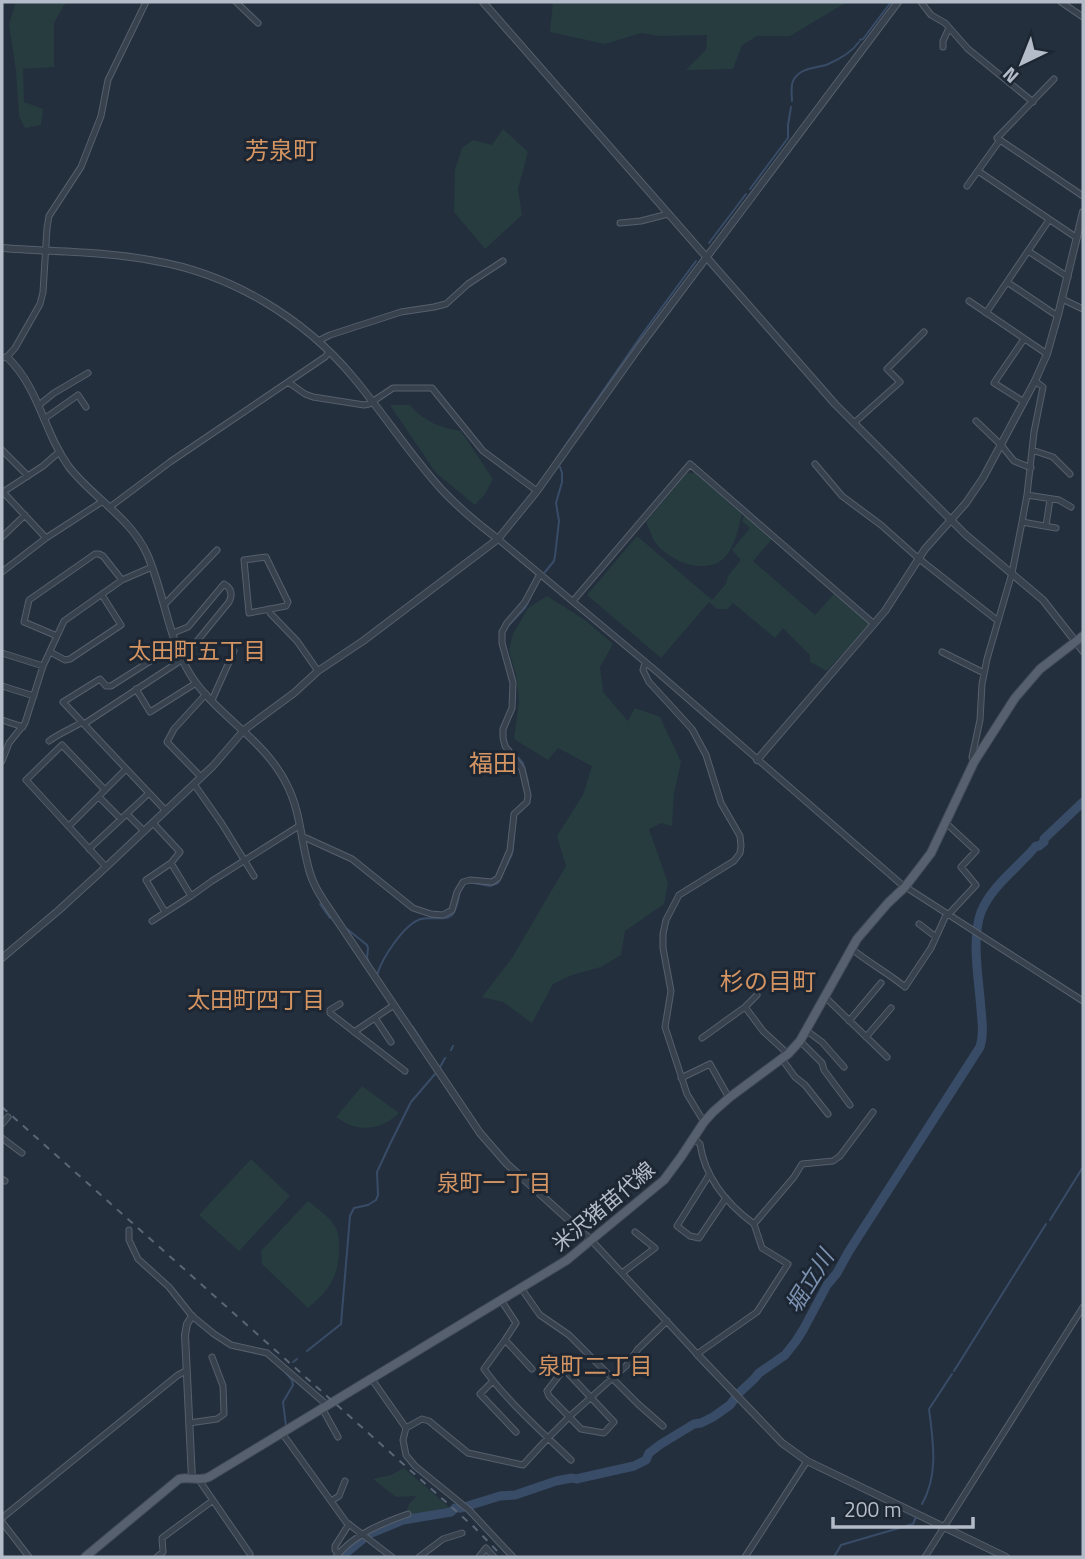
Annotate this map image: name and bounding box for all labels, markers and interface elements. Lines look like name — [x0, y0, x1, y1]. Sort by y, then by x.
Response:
north arrow — [987, 28, 1057, 98]
text: N — [995, 61, 1025, 91]
district label: 芳泉町 — [245, 132, 317, 168]
district label: 太田町五丁目 — [128, 633, 266, 668]
district label: 福田 — [469, 745, 517, 781]
district label: 杉の目町 — [720, 963, 816, 999]
district label: 太田町四丁目 — [187, 982, 325, 1017]
street label: 米沢猪苗代線 — [544, 1153, 662, 1259]
district label: 泉町一丁目 — [437, 1165, 552, 1200]
water label: 堀立川 — [776, 1240, 844, 1320]
district label: 泉町二丁目 — [538, 1348, 653, 1383]
scale bar — [833, 1486, 973, 1530]
text: 200 m — [844, 1493, 901, 1525]

